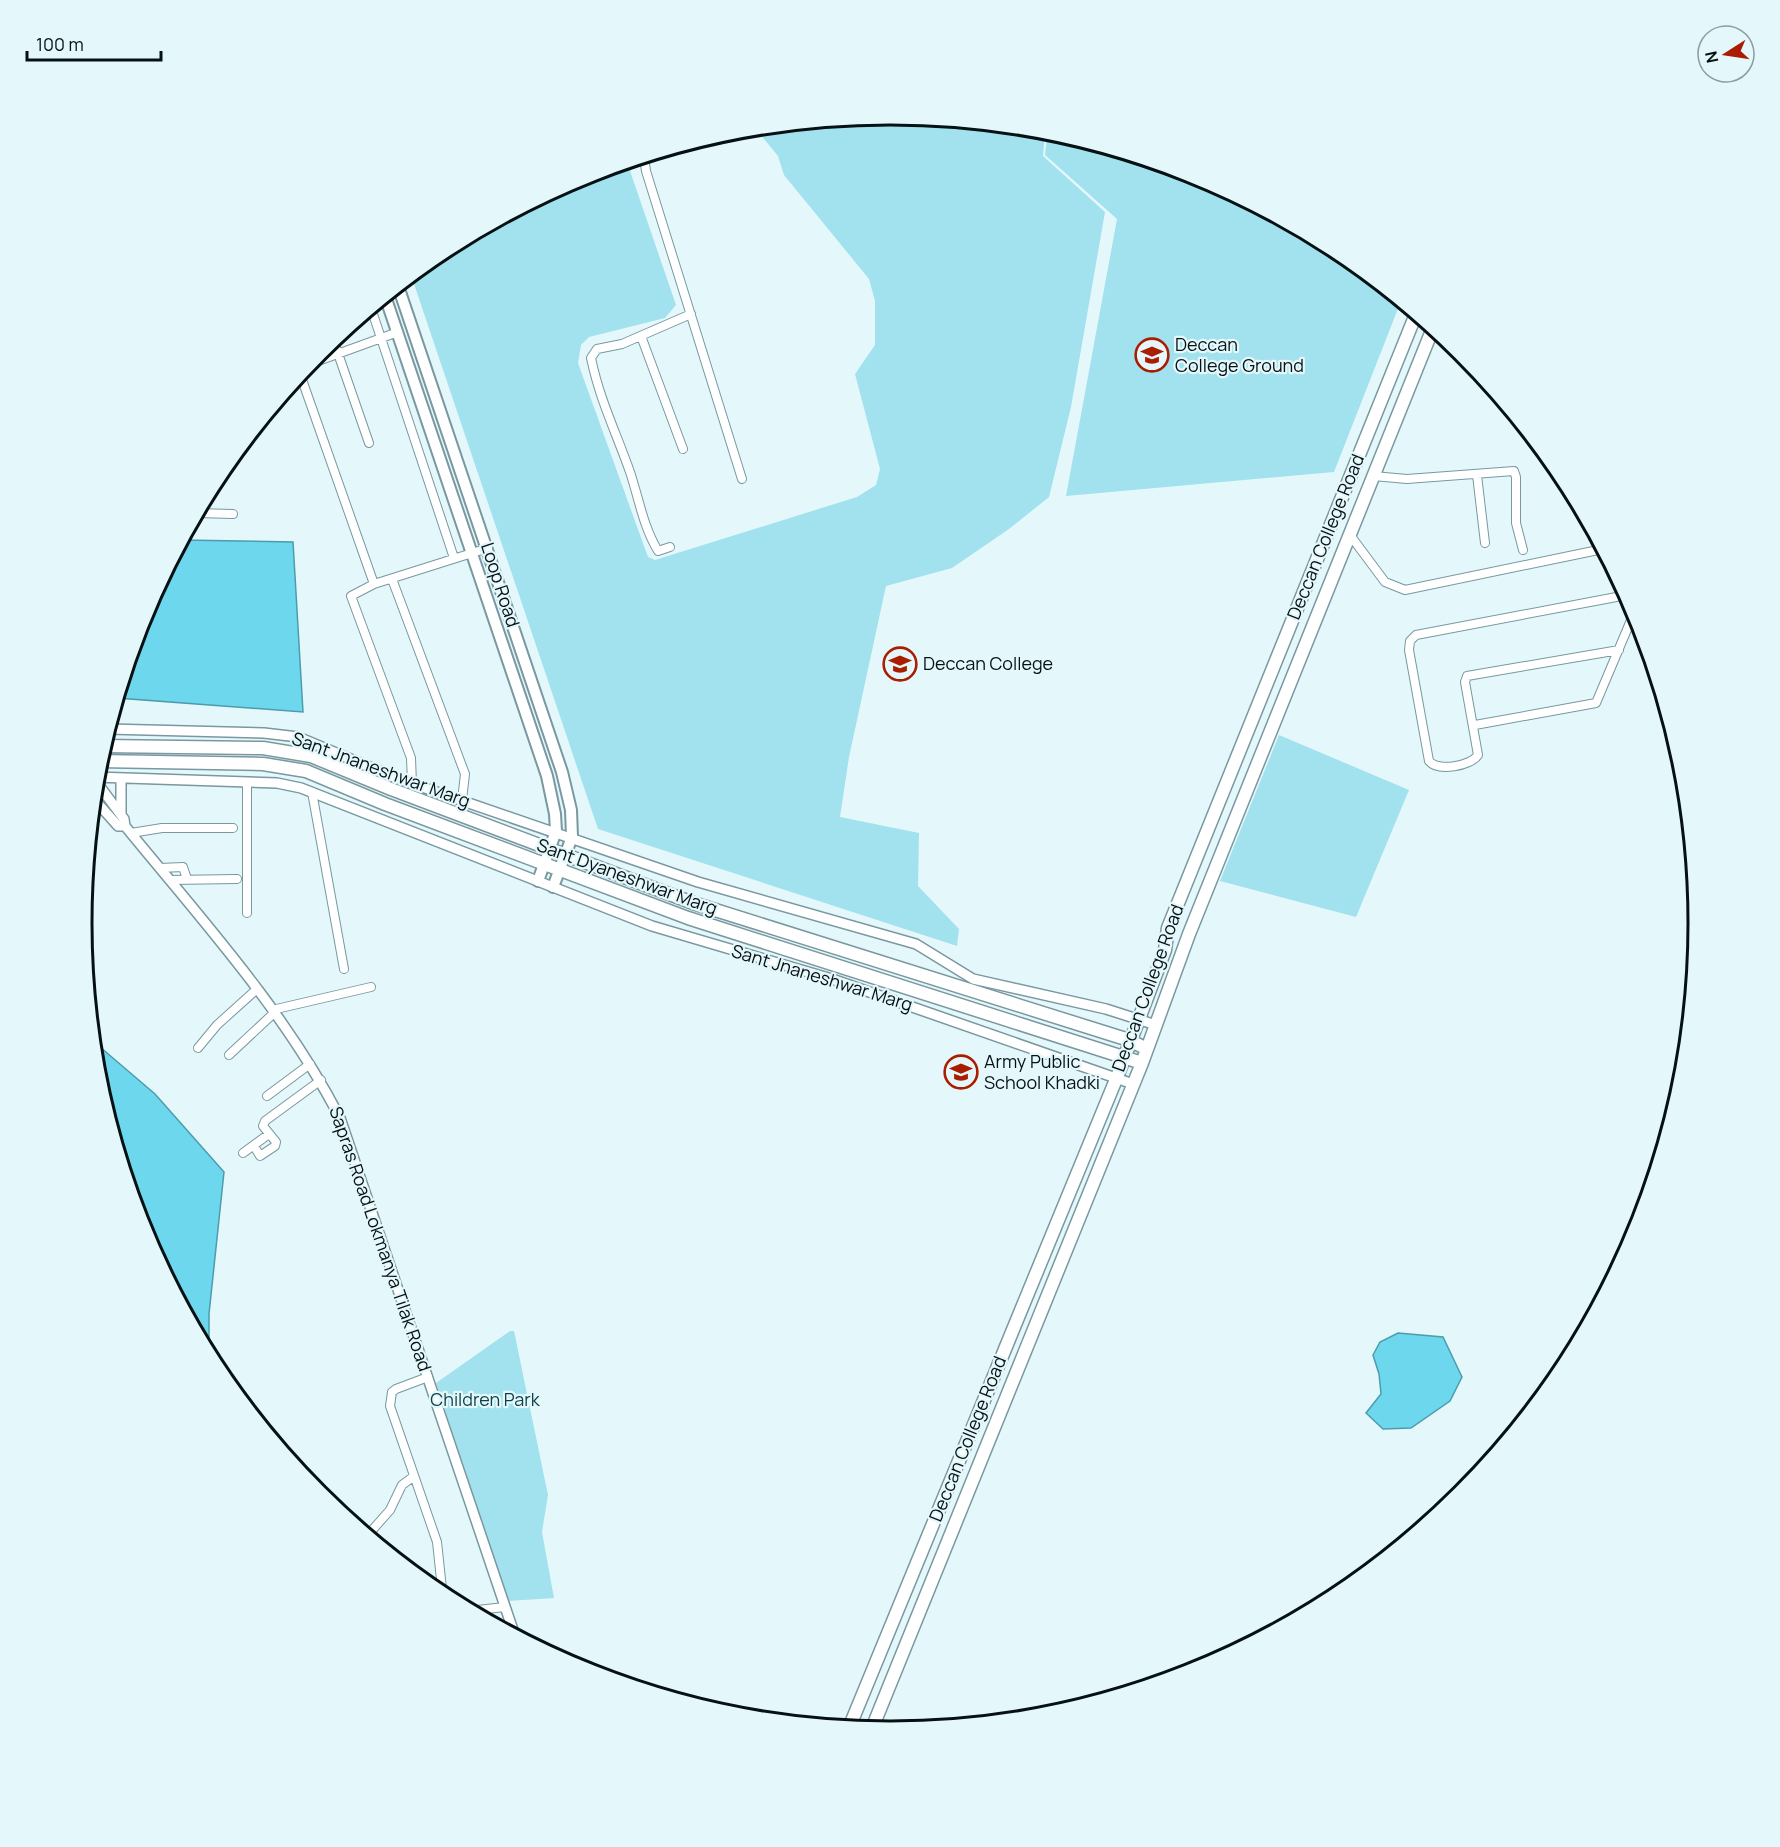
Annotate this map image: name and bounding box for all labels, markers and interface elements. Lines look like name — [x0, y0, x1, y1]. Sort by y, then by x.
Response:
scale bar — [27, 24, 160, 62]
north arrow — [1696, 24, 1756, 84]
text: 100 m — [36, 32, 84, 56]
text: N — [1699, 49, 1723, 65]
place label: Deccan College Ground — [1175, 332, 1304, 377]
school or university icon: Deccan College Ground — [1134, 337, 1170, 373]
street label: Deccan College Road — [1281, 450, 1369, 623]
street label: Loop Road — [476, 539, 526, 630]
school or university icon: Deccan College — [882, 646, 918, 682]
place label: Deccan College — [923, 651, 1053, 675]
street label: Sant Jnaneshwar Marg — [289, 726, 474, 813]
street label: Sant Dyaneshwar Marg — [534, 832, 721, 920]
street label: Deccan College Road — [1106, 901, 1189, 1075]
street label: Sant Jnaneshwar Marg — [729, 938, 916, 1016]
place label: Army Public School Khadki — [984, 1049, 1100, 1094]
school or university icon: Army Public School Khadki — [943, 1054, 979, 1090]
street label: Sapras Road Lokmanya Tilak Road — [324, 1103, 438, 1374]
street label: Deccan College Road — [923, 1352, 1011, 1525]
park label: Children Park — [430, 1387, 541, 1411]

